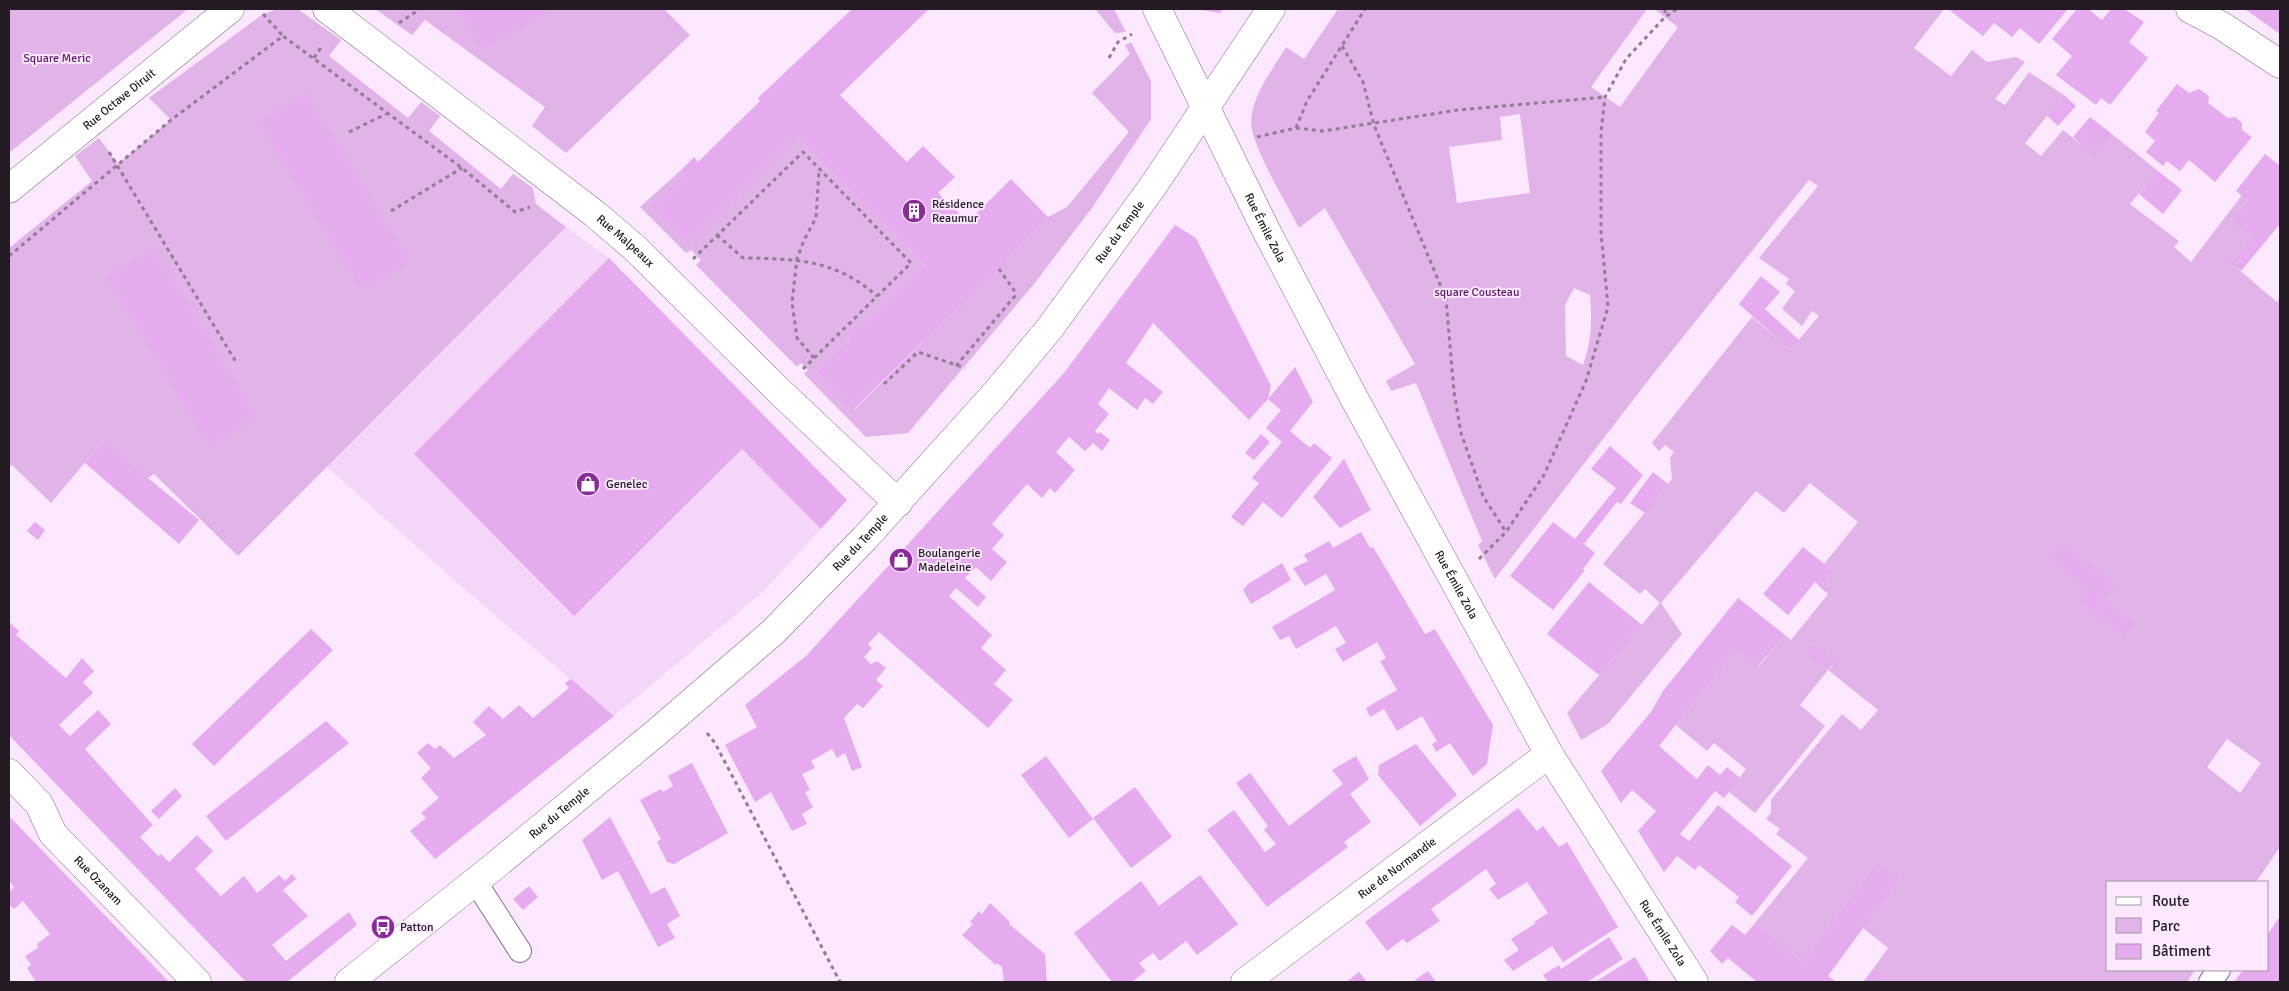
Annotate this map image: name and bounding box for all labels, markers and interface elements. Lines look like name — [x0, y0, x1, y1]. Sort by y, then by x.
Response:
park label: Square Meric — [23, 51, 91, 66]
street label: Rue Octave Diruit — [80, 65, 158, 133]
street label: Rue Émile Zola — [1241, 190, 1289, 265]
place label: Résidence Reaumur — [932, 197, 984, 226]
building icon: Résidence Reaumur — [901, 198, 927, 224]
street label: Rue du Temple — [1092, 198, 1148, 266]
street label: Rue Malpeaux — [594, 211, 658, 271]
park label: square Cousteau — [1434, 285, 1520, 300]
shop icon: Genelec — [575, 471, 601, 497]
place label: Genelec — [606, 477, 648, 492]
street label: Rue du Temple — [829, 510, 891, 574]
place label: Boulangerie Madeleine — [918, 546, 980, 575]
shop icon: Boulangerie Madeleine — [888, 547, 914, 573]
street label: Rue Émile Zola — [1431, 548, 1481, 622]
street label: Rue du Temple — [526, 783, 593, 842]
street label: Rue de Normandie — [1355, 834, 1439, 902]
street label: Rue Ozanam — [71, 852, 126, 908]
legend — [2106, 881, 2269, 971]
text: Route — [2152, 892, 2189, 910]
street label: Rue Émile Zola — [1636, 897, 1690, 969]
bus stop icon: Patton — [370, 914, 396, 940]
text: Parc — [2152, 917, 2180, 935]
place label: Patton — [400, 920, 434, 935]
text: Bâtiment — [2152, 942, 2211, 960]

